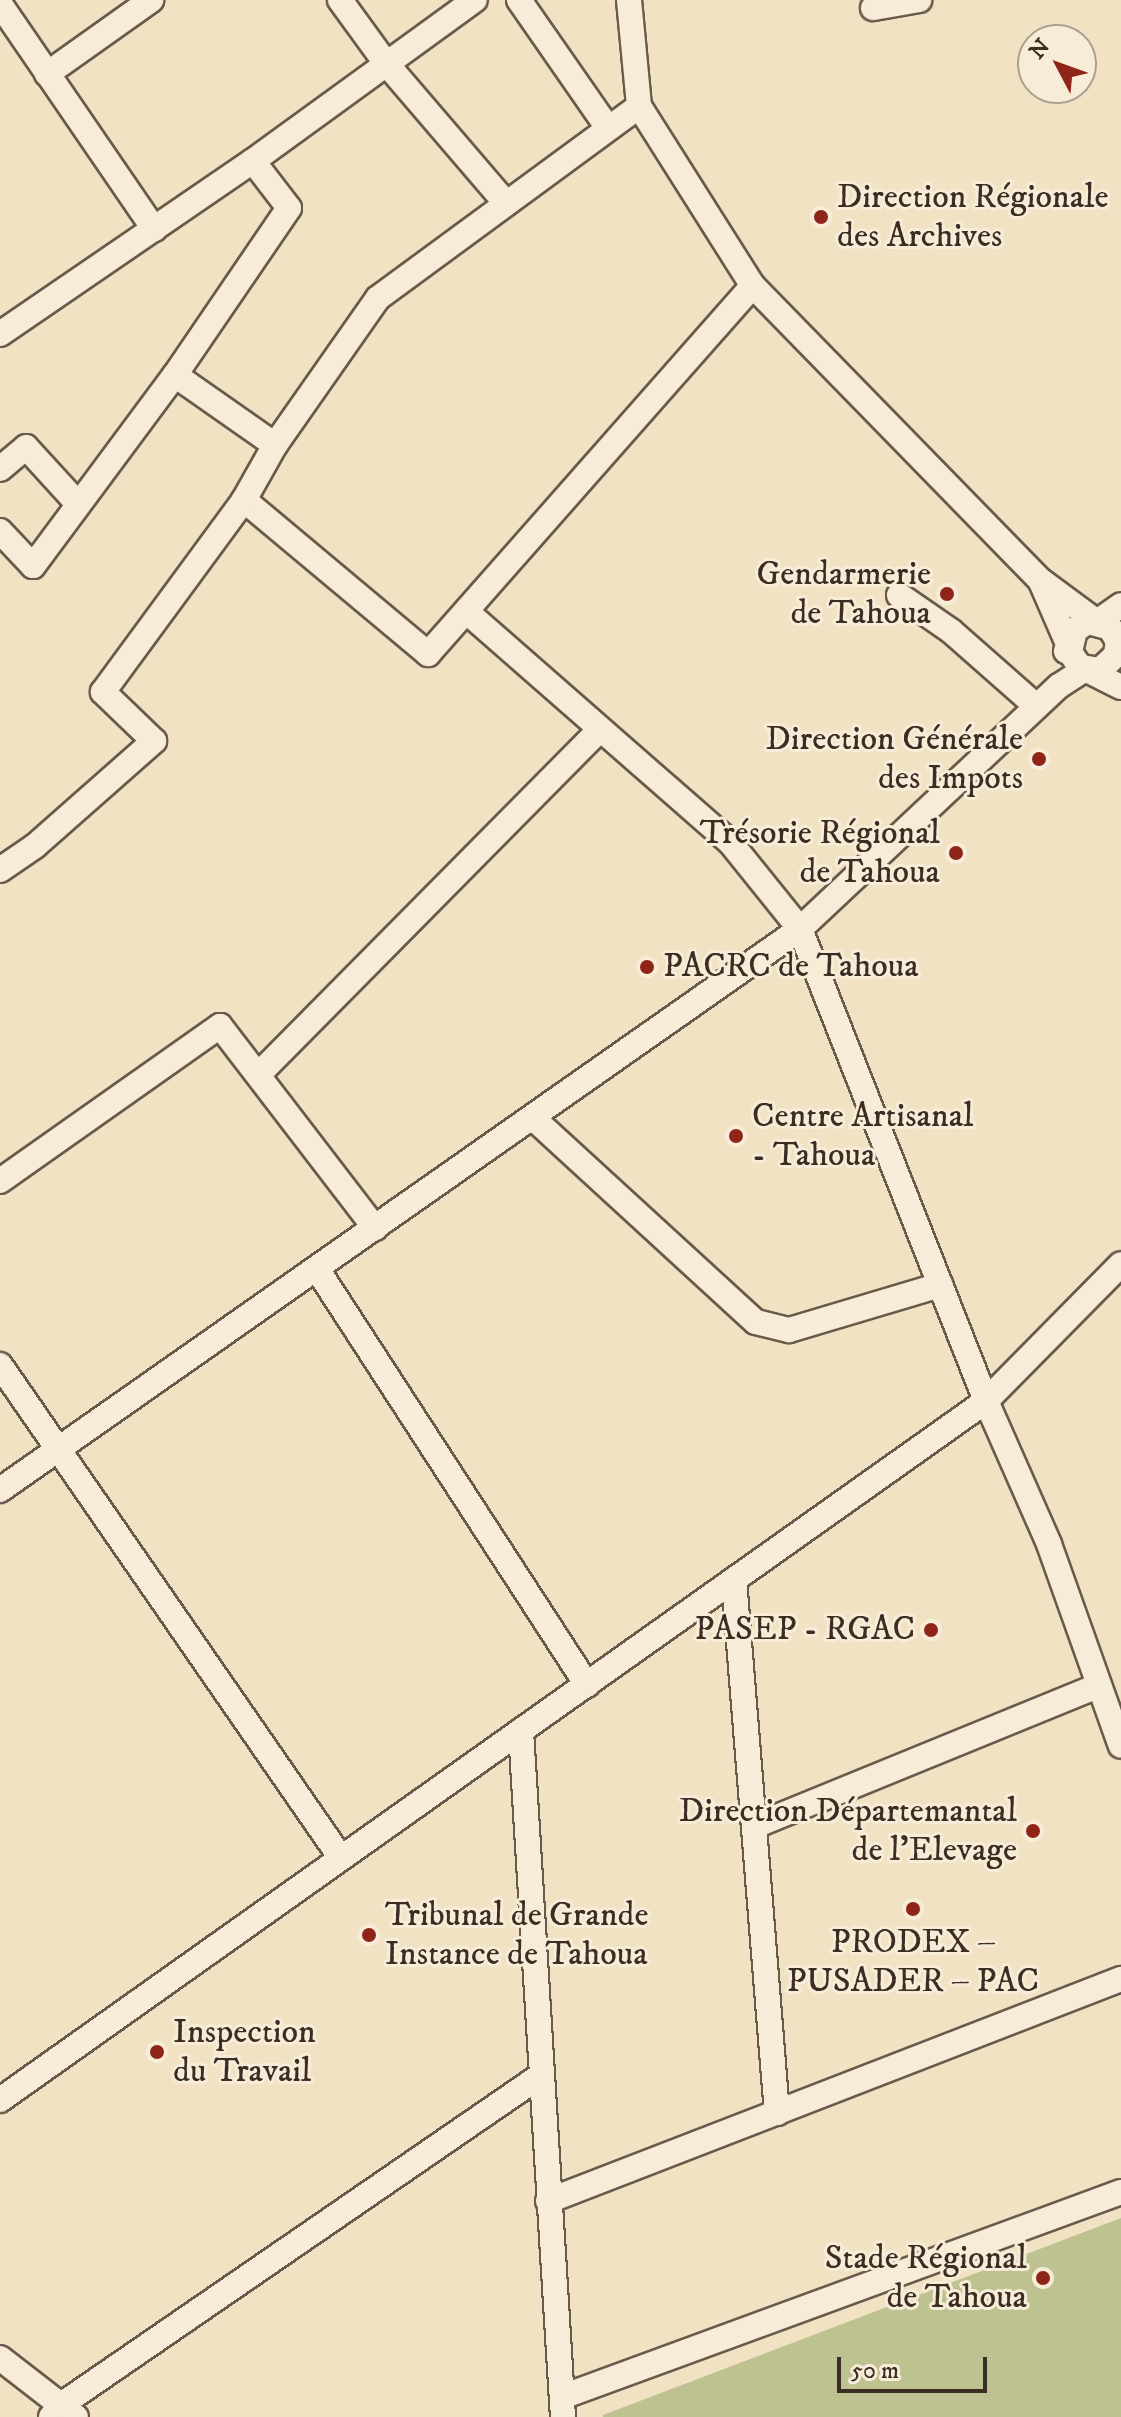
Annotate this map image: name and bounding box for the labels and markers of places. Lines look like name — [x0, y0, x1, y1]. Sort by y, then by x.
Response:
place label: Direction Régionale des Archives — [837, 177, 1108, 256]
marker: Direction Régionale des Archives — [812, 208, 830, 226]
place label: Gendarmerie de Tahoua — [756, 554, 931, 634]
marker: Gendarmerie de Tahoua — [938, 585, 956, 603]
place label: Direction Générale des Impots — [765, 719, 1023, 798]
marker: Direction Générale des Impots — [1030, 750, 1048, 768]
place label: Trésorie Régional de Tahoua — [700, 813, 940, 892]
marker: Trésorie Régional de Tahoua — [947, 844, 965, 862]
place label: PACRC de Tahoua — [663, 947, 919, 987]
marker: PACRC de Tahoua — [638, 958, 656, 976]
place label: Centre Artisanal - Tahoua — [752, 1096, 973, 1176]
marker: Centre Artisanal - Tahoua — [727, 1127, 745, 1145]
place label: PASEP - RGAC — [694, 1610, 915, 1650]
marker: PASEP - RGAC — [922, 1621, 940, 1639]
place label: Direction Départemantal de l'Elevage — [679, 1791, 1017, 1870]
marker: Direction Départemantal de l'Elevage — [1024, 1822, 1042, 1840]
place label: Tribunal de Grande Instance de Tahoua — [385, 1895, 649, 1974]
marker: PRODEX – PUSADER – PAC — [904, 1900, 922, 1918]
place label: PRODEX – PUSADER – PAC — [787, 1922, 1039, 2002]
marker: Tribunal de Grande Instance de Tahoua — [360, 1926, 378, 1944]
place label: Inspection du Travail — [173, 2012, 316, 2092]
marker: Inspection du Travail — [148, 2043, 166, 2061]
place label: Stade Régional de Tahoua — [825, 2238, 1027, 2318]
marker: Stade Régional de Tahoua — [1034, 2269, 1052, 2287]

